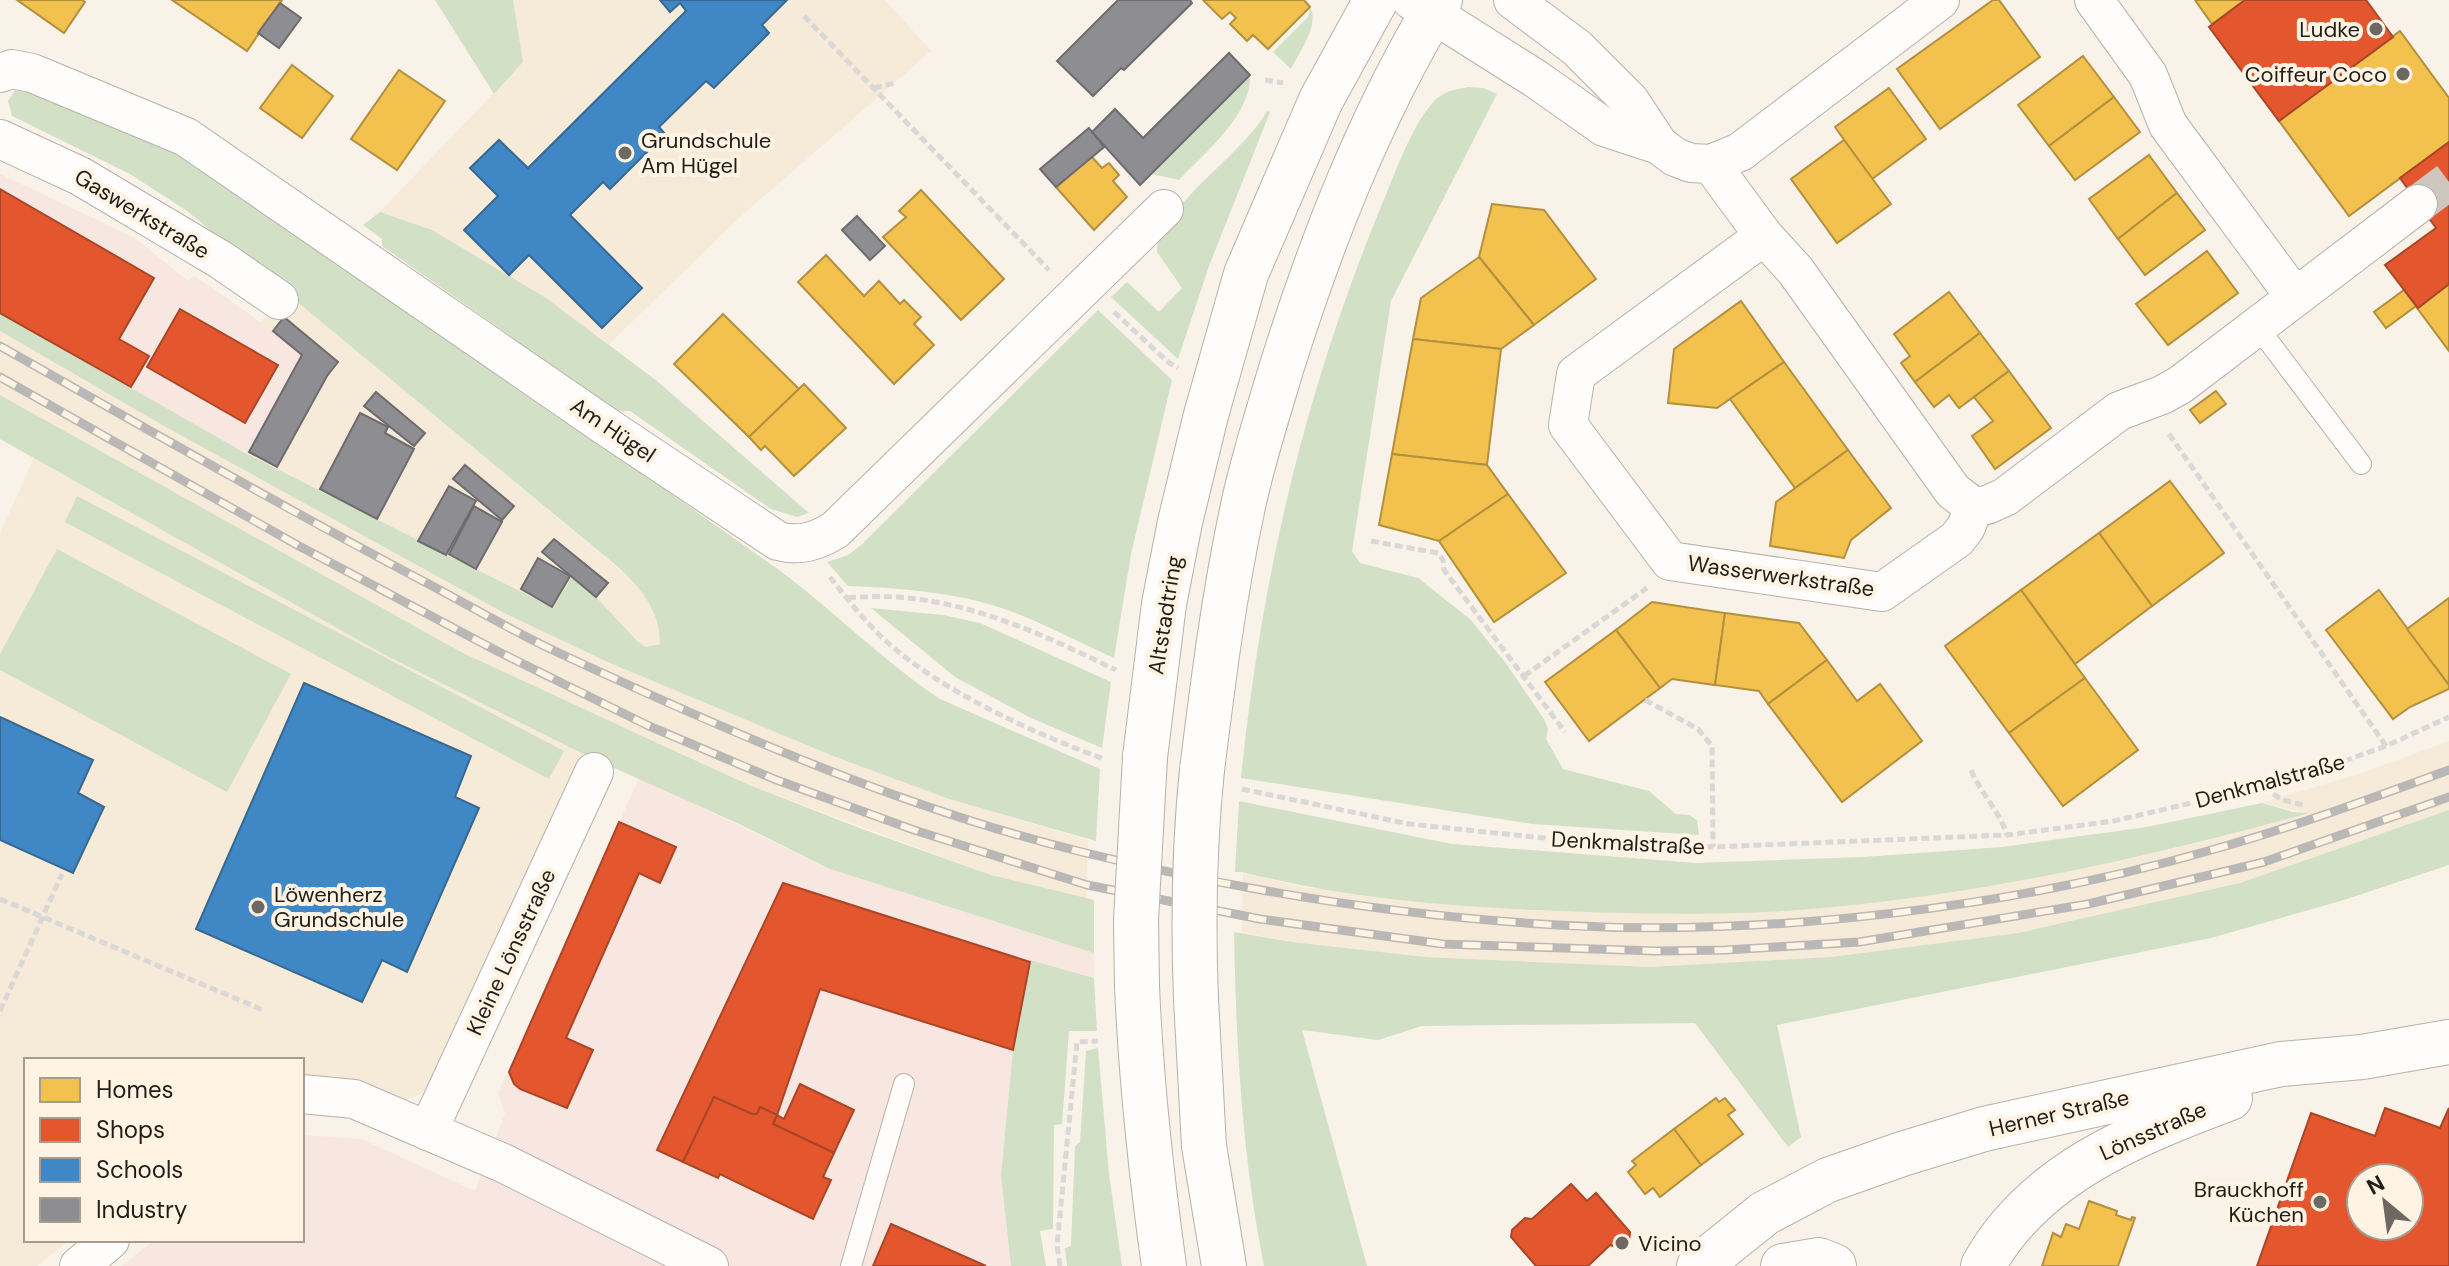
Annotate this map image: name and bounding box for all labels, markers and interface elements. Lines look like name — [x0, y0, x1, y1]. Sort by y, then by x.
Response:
place label: Ludke — [2299, 15, 2360, 44]
marker: Ludke — [2367, 20, 2385, 38]
place label: Coiffeur Coco — [2245, 60, 2387, 89]
marker: Coiffeur Coco — [2394, 65, 2412, 83]
place label: Grundschule Am Hügel — [641, 126, 771, 180]
marker: Grundschule Am Hügel — [616, 144, 634, 162]
street label: Gaswerkstraße — [69, 162, 215, 266]
street label: Am Hügel — [565, 391, 661, 469]
street label: Wasserwerkstraße — [1686, 549, 1876, 603]
street label: Altstadtring — [1141, 553, 1189, 677]
street label: Denkmalstraße — [2192, 747, 2348, 815]
street label: Denkmalstraße — [1550, 824, 1706, 862]
street label: Kleine Lönsstraße — [460, 864, 562, 1040]
place label: Löwenherz Grundschule — [274, 880, 404, 934]
marker: Löwenherz Grundschule — [249, 898, 267, 916]
legend — [24, 1058, 304, 1242]
text: Homes — [96, 1074, 174, 1105]
street label: Herner Straße — [1986, 1083, 2132, 1143]
street label: Lönsstraße — [2095, 1095, 2211, 1167]
text: Shops — [96, 1114, 165, 1145]
text: Schools — [96, 1154, 183, 1185]
north arrow — [2345, 1162, 2425, 1242]
text: N — [2361, 1168, 2390, 1202]
place label: Brauckhoff Küchen — [2194, 1175, 2304, 1229]
marker: Brauckhoff Küchen — [2311, 1193, 2329, 1211]
text: Industry — [96, 1194, 187, 1225]
place label: Vicino — [1638, 1229, 1702, 1258]
marker: Vicino — [1613, 1234, 1631, 1252]

